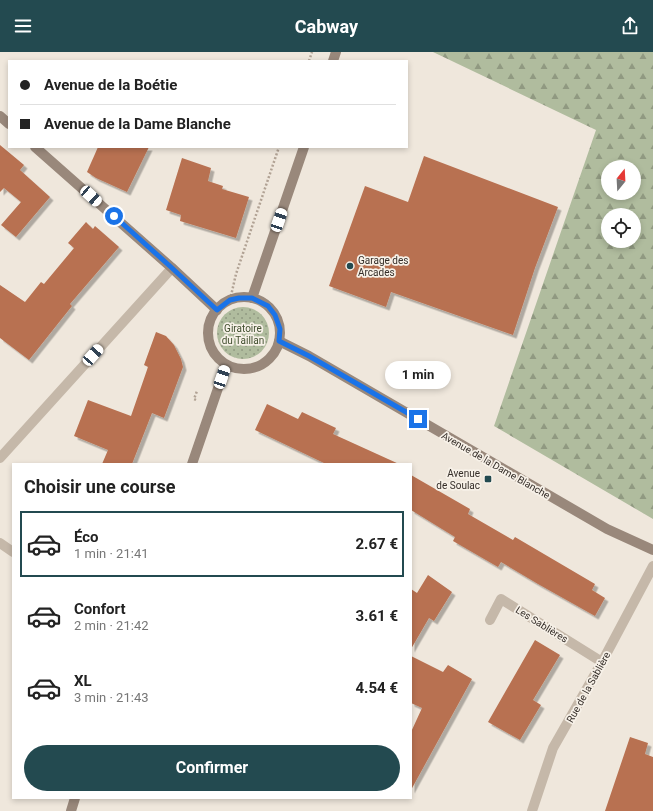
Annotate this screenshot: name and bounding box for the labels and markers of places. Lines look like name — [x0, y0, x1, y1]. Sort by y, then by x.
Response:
place label: Garage des Arcades — [358, 255, 408, 278]
marker: Garage des Arcades — [345, 261, 355, 271]
place label: Avenue de Soulac — [436, 468, 480, 491]
marker: Avenue de Soulac — [483, 474, 493, 484]

